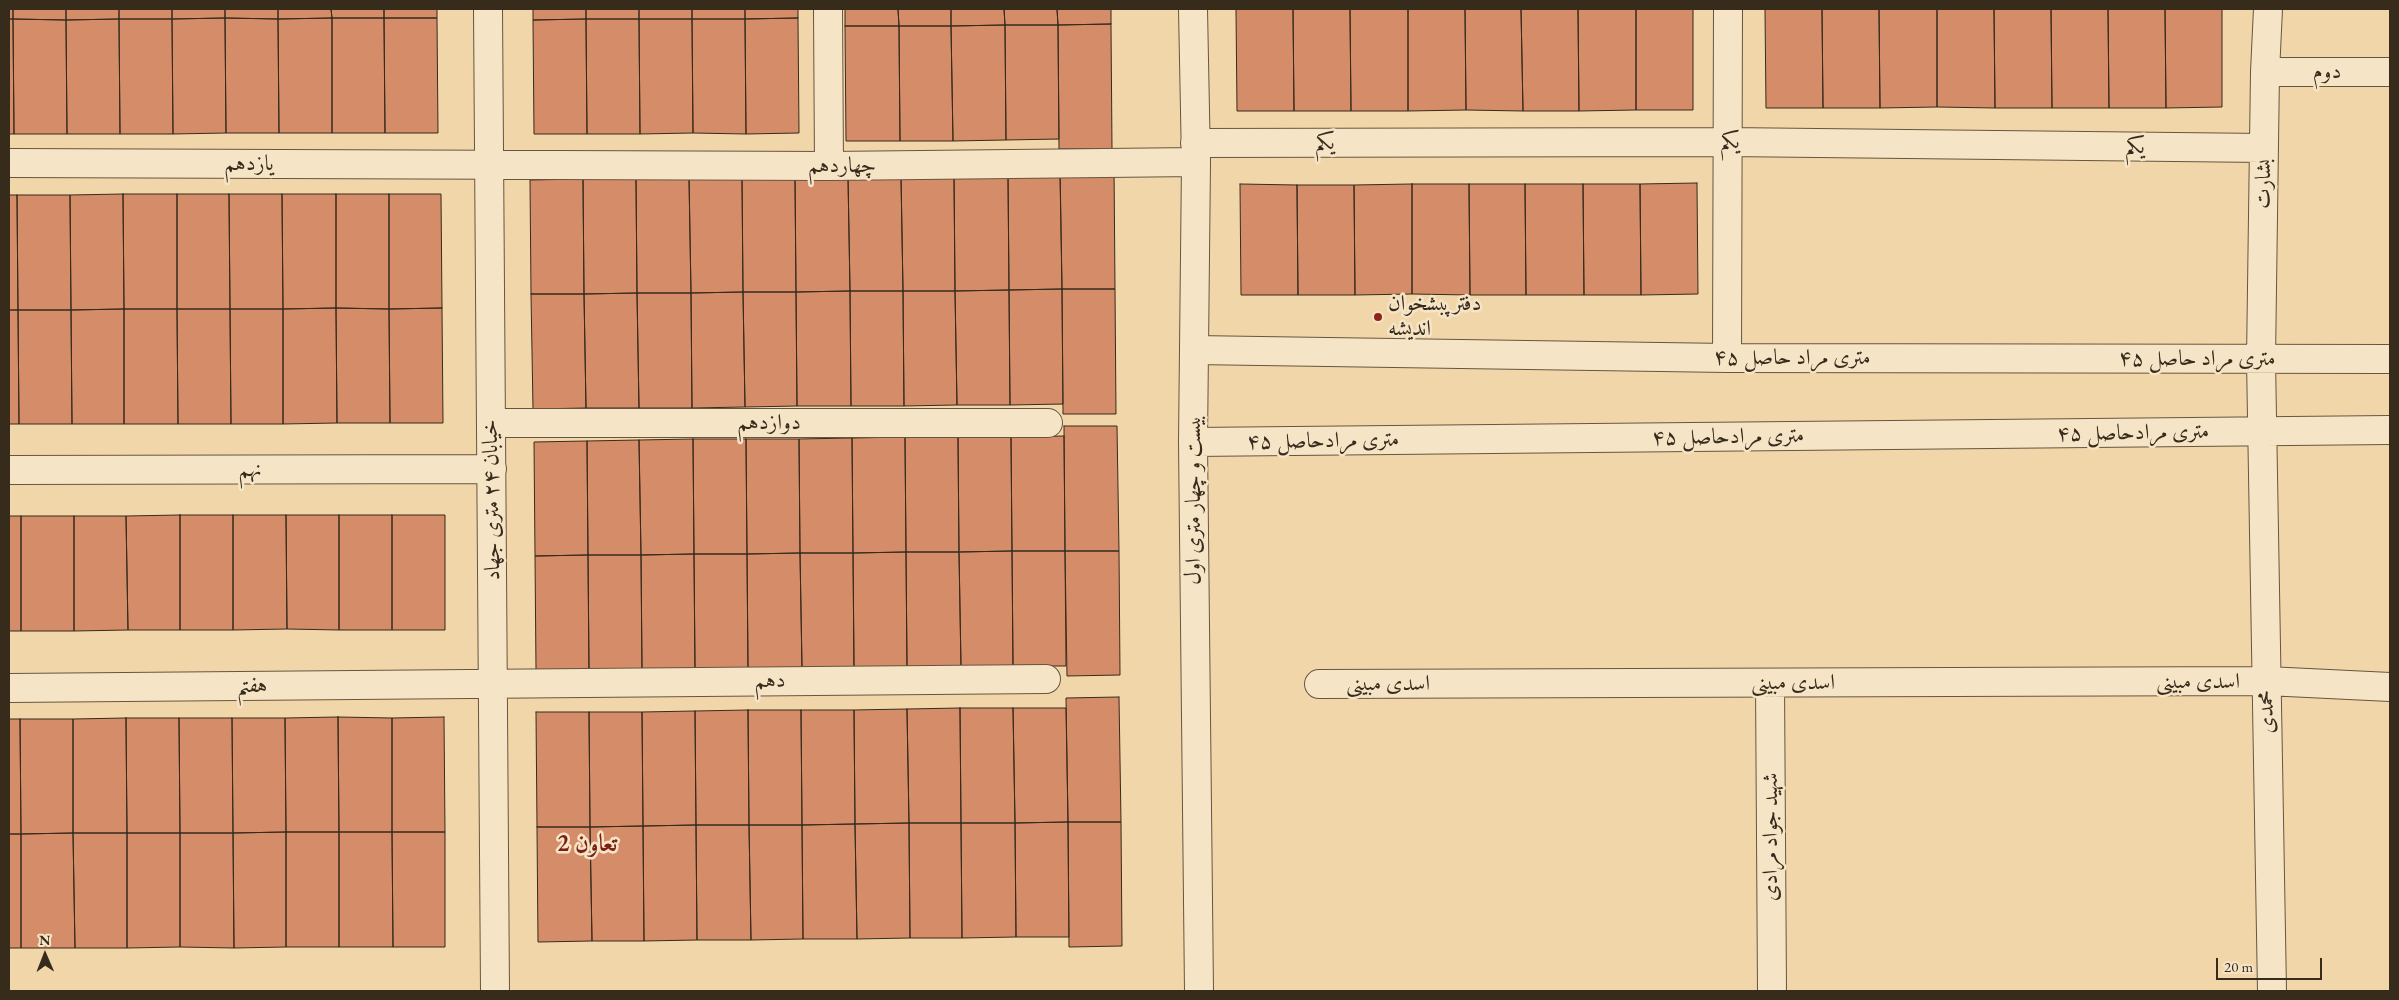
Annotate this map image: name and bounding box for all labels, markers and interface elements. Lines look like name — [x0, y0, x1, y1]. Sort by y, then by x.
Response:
street label: دوم — [2313, 59, 2341, 85]
street label: یکم — [1720, 129, 1740, 155]
street label: یکم — [1315, 130, 1335, 156]
street label: یکم — [2125, 134, 2145, 160]
street label: یازدهم — [224, 151, 274, 177]
street label: چهاردهم — [808, 153, 876, 179]
street label: بشارت — [2250, 159, 2278, 209]
place label: دفترپبشخوان اندیشه — [1388, 291, 1481, 342]
marker: دفترپبشخوان اندیشه — [1372, 311, 1384, 323]
street label: ۴۵ متری مراد حاصل — [1714, 345, 1870, 371]
street label: ۴۵ متری مراد حاصل — [2119, 346, 2275, 372]
street label: دوازدهم — [737, 410, 801, 436]
street label: بیست و چهار متری اول — [1181, 415, 1207, 585]
street label: ۴۵ متری مرادحاصل — [2056, 418, 2210, 448]
street label: خیابان ۲۴ متری جهاد — [477, 419, 507, 581]
street label: ۴۵ متری مرادحاصل — [1651, 422, 1805, 452]
street label: ۴۵ متری مرادحاصل — [1246, 426, 1400, 456]
street label: نهم — [238, 457, 262, 483]
street label: دهم — [754, 668, 786, 694]
street label: اسدی مبینی — [2156, 669, 2240, 695]
street label: اسدی مبینی — [1751, 670, 1835, 696]
street label: اسدی مبینی — [1346, 671, 1430, 697]
street label: هفتم — [236, 673, 268, 699]
street label: محمدی — [2253, 690, 2281, 734]
street label: شهید جواد مرادی — [1758, 773, 1784, 901]
district label: تعاون 2 — [557, 830, 617, 858]
north arrow — [20, 930, 70, 980]
text: N — [39, 931, 51, 949]
scale bar — [2219, 948, 2325, 980]
text: 20 m — [2224, 957, 2253, 976]

